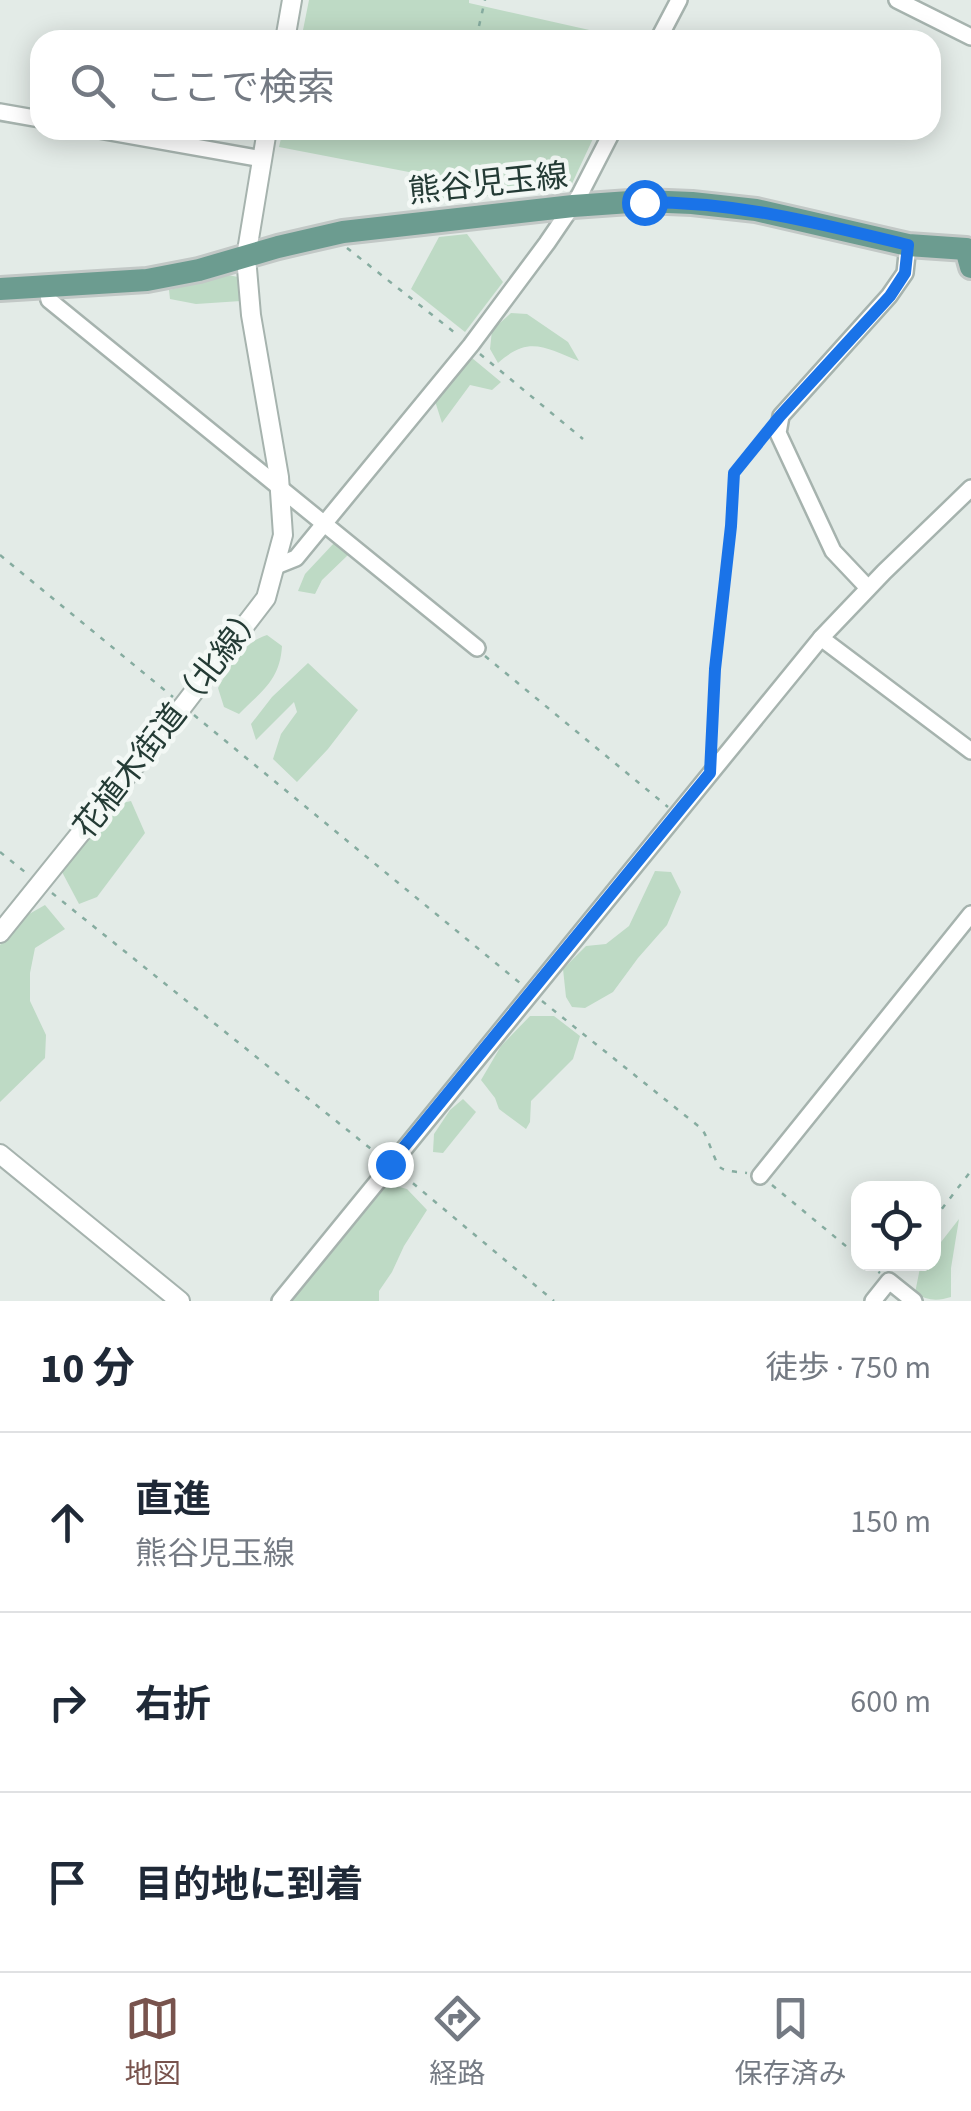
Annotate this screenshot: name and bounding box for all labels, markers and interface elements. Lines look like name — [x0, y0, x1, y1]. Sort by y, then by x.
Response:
search box — [30, 30, 941, 140]
icon: search — [65, 58, 120, 113]
text: ここで検索 — [145, 61, 335, 115]
street label: 熊谷児玉線 — [406, 153, 570, 215]
route start — [622, 180, 668, 226]
street label: 花植木街道（北線） — [63, 593, 277, 848]
route end — [368, 1142, 414, 1188]
map controls — [851, 1181, 941, 1271]
button: locate — [851, 1181, 941, 1271]
text: 10 分 — [40, 1339, 135, 1399]
text: 徒歩 · 750 m — [766, 1345, 931, 1391]
text: 直進 — [135, 1473, 211, 1527]
icon: ahead — [40, 1495, 95, 1550]
text: 150 m — [850, 1499, 931, 1545]
text: 熊谷児玉線 — [135, 1531, 295, 1577]
icon: right — [40, 1675, 95, 1730]
text: 右折 — [135, 1678, 211, 1732]
text: 600 m — [850, 1679, 931, 1725]
icon: arrive — [40, 1855, 95, 1910]
text: 目的地に到着 — [135, 1858, 363, 1912]
tab: 地図 — [124, 1991, 181, 2094]
tab: 経路 — [429, 1991, 486, 2094]
tab: 保存済み — [734, 1991, 847, 2094]

